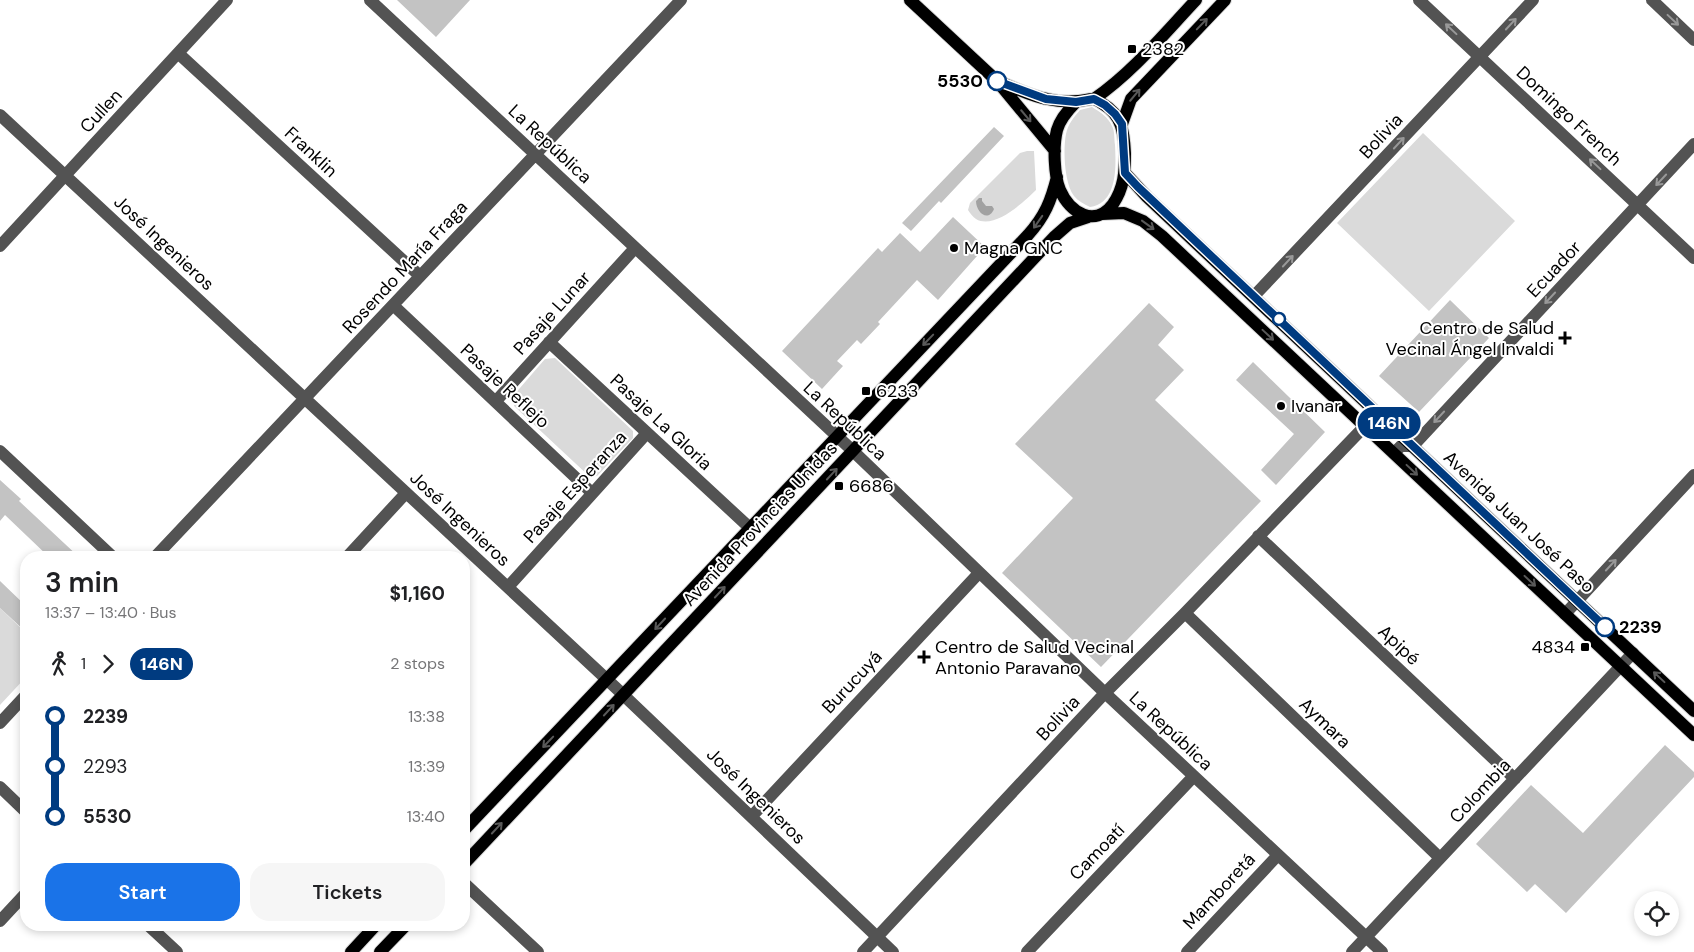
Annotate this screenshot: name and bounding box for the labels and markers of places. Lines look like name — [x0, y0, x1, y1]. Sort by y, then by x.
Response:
place label: 2382 — [1142, 37, 1184, 61]
marker: 2382 — [1126, 43, 1138, 55]
place label: 5530 — [937, 69, 983, 93]
marker: 5530 — [987, 71, 1007, 91]
place label: Magna GNC — [964, 236, 1063, 260]
marker: Magna GNC — [948, 242, 960, 254]
unlabelled marker — [1272, 312, 1286, 326]
place label: Centro de Salud Vecinal Ángel Invaldi — [1386, 316, 1554, 361]
marker: Centro de Salud Vecinal Ángel Invaldi — [1558, 331, 1572, 345]
place label: 6233 — [876, 379, 918, 403]
marker: 6233 — [860, 385, 872, 397]
place label: Ivanar — [1291, 394, 1341, 418]
marker: Ivanar — [1275, 400, 1287, 412]
place label: 6686 — [849, 474, 894, 498]
marker: 6686 — [833, 480, 845, 492]
place label: 2239 — [1619, 615, 1662, 639]
marker: 2239 — [1595, 617, 1615, 637]
place label: Centro de Salud Vecinal Antonio Paravano — [935, 635, 1134, 680]
place label: 4834 — [1532, 635, 1575, 659]
marker: 4834 — [1579, 641, 1591, 653]
marker: Centro de Salud Vecinal Antonio Paravano — [917, 650, 931, 664]

